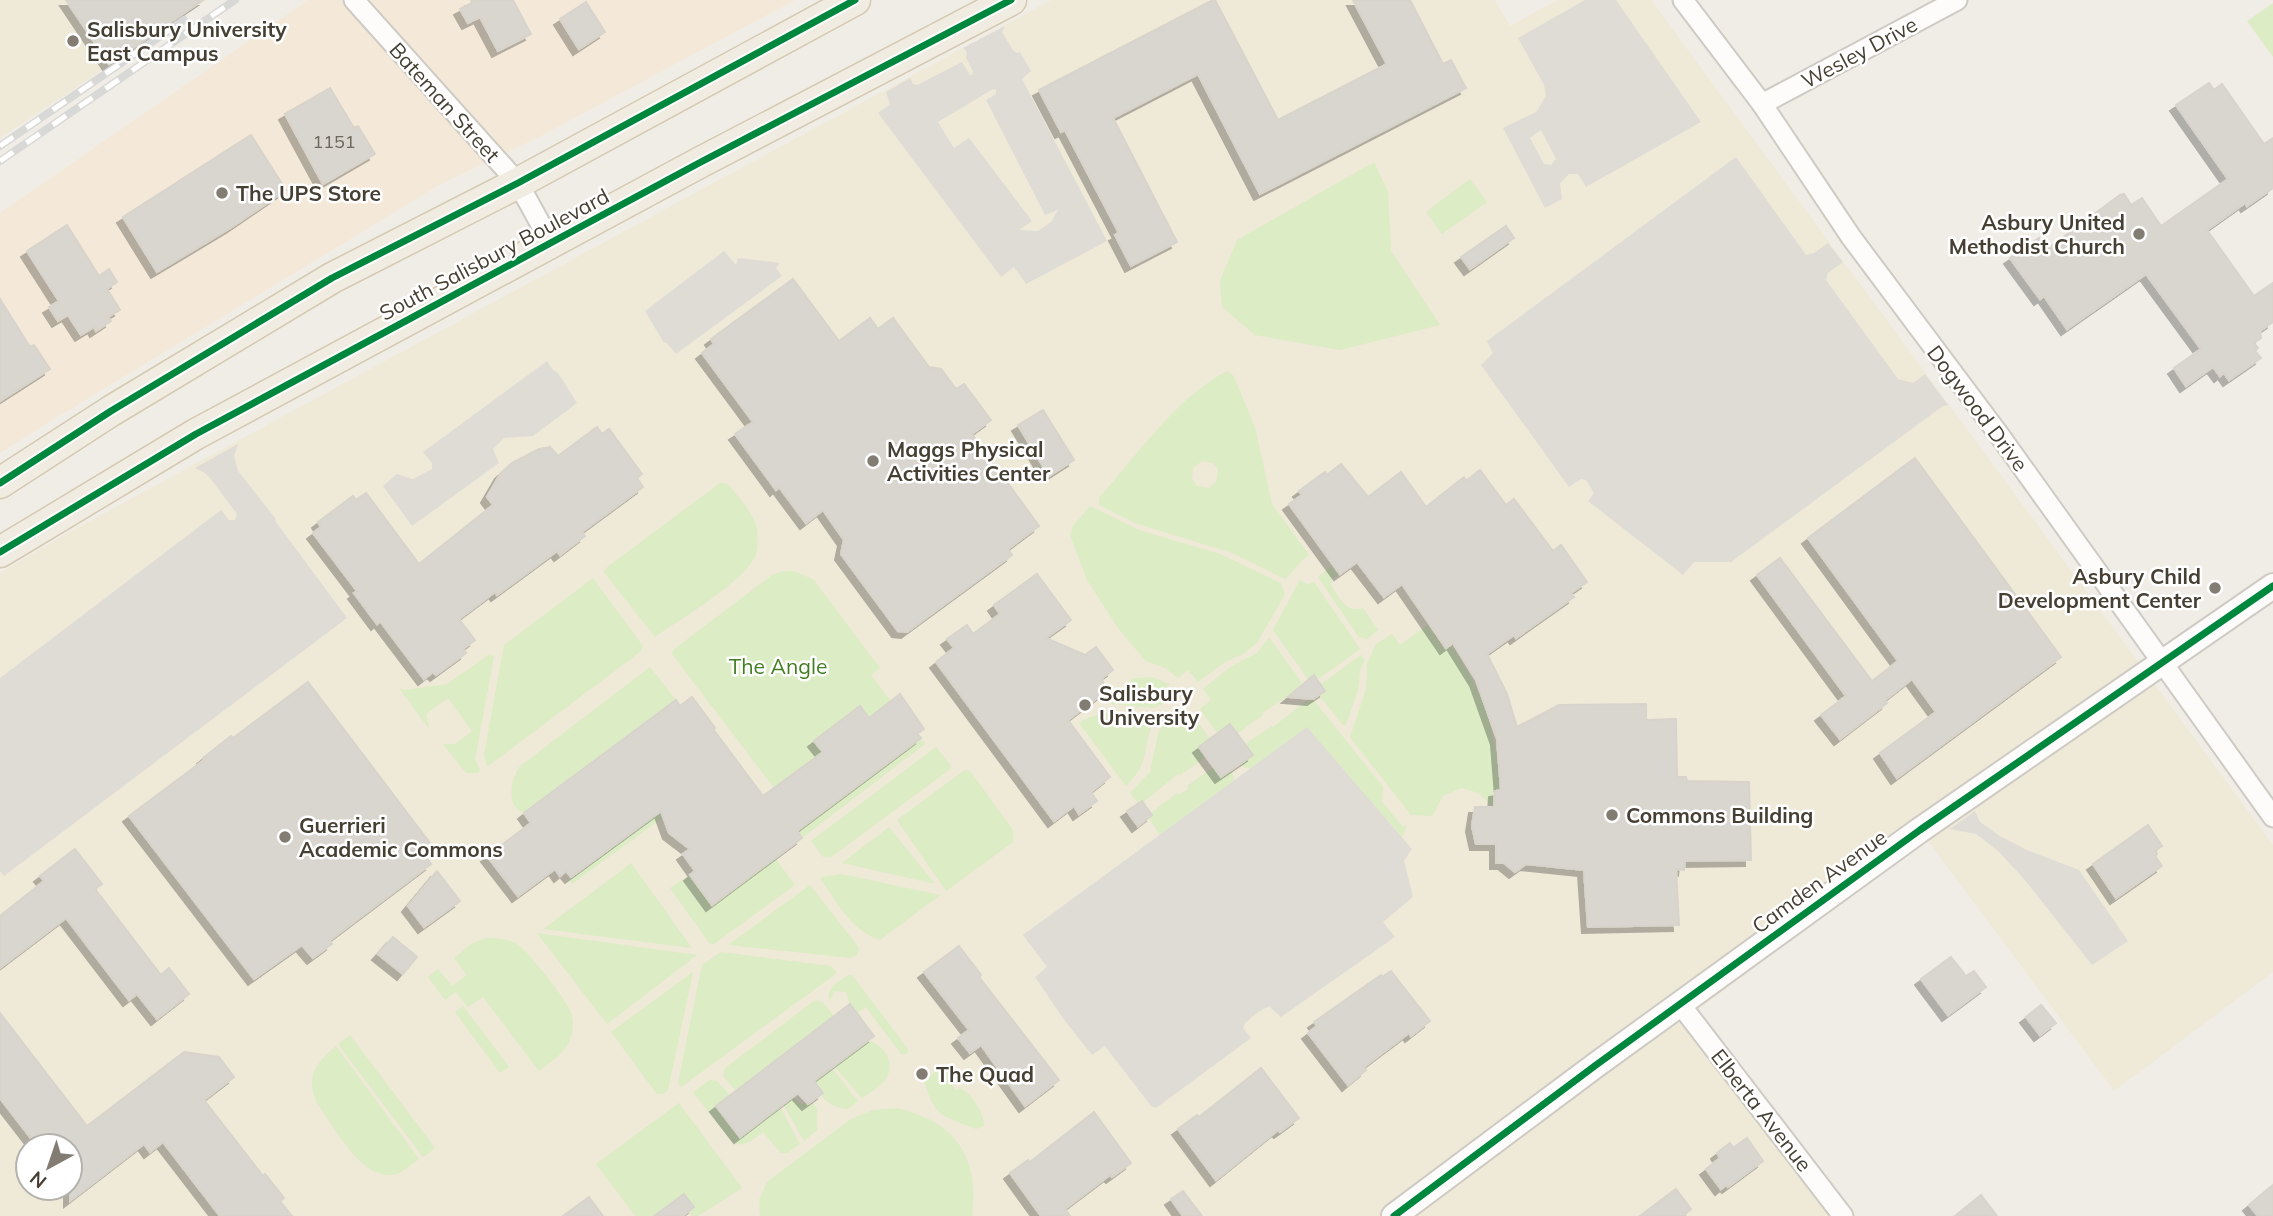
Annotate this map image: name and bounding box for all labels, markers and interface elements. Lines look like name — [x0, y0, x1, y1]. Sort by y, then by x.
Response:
street label: Wesley Drive — [1797, 11, 1921, 93]
place label: Salisbury University East Campus — [87, 16, 287, 66]
marker: Salisbury University East Campus — [65, 33, 81, 49]
street label: Bateman Street — [384, 37, 506, 167]
house number: 1151 — [312, 130, 356, 153]
place label: The UPS Store — [236, 180, 381, 206]
street label: South Salisbury Boulevard — [375, 182, 613, 326]
marker: The UPS Store — [214, 185, 230, 201]
place label: Asbury United Methodist Church — [1949, 209, 2125, 259]
marker: Asbury United Methodist Church — [2131, 226, 2147, 242]
street label: Dogwood Drive — [1922, 340, 2034, 476]
place label: Maggs Physical Activities Center — [887, 436, 1051, 486]
marker: Maggs Physical Activities Center — [865, 453, 881, 469]
place label: Asbury Child Development Center — [1998, 563, 2202, 613]
marker: Asbury Child Development Center — [2207, 580, 2223, 596]
park label: The Angle — [729, 653, 827, 679]
place label: Salisbury University — [1099, 680, 1200, 730]
marker: Salisbury University — [1077, 697, 1093, 713]
place label: Commons Building — [1626, 802, 1813, 828]
marker: Commons Building — [1604, 807, 1620, 823]
place label: Guerrieri Academic Commons — [299, 812, 503, 862]
street label: Camden Avenue — [1747, 823, 1891, 939]
marker: Guerrieri Academic Commons — [277, 829, 293, 845]
street label: Elberta Avenue — [1706, 1044, 1818, 1176]
place label: The Quad — [936, 1061, 1034, 1087]
marker: The Quad — [914, 1066, 930, 1082]
north arrow — [14, 1132, 84, 1202]
text: N — [25, 1166, 51, 1194]

